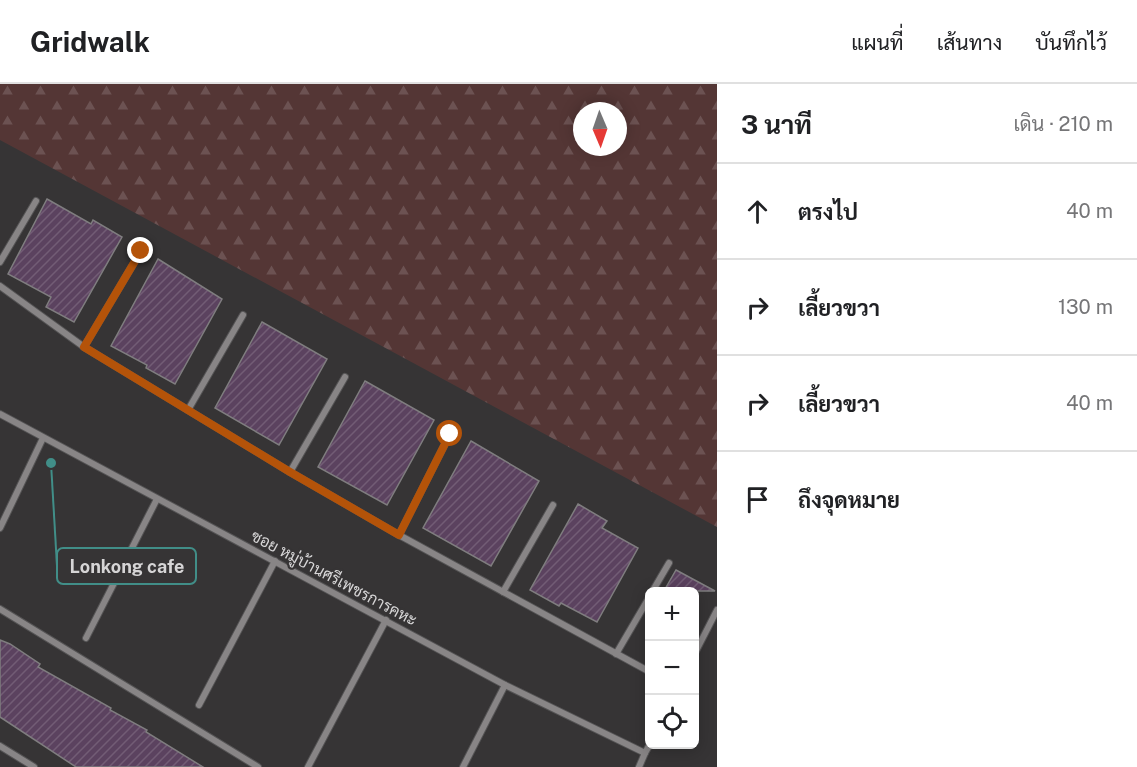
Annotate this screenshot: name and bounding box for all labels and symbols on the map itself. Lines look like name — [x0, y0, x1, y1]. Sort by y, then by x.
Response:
north arrow — [573, 102, 627, 156]
route end — [127, 237, 153, 263]
route start — [436, 420, 462, 446]
street label: ซอย หมู่บ้านศรีเพชรการคหะ — [247, 524, 421, 632]
callout: Lonkong cafe — [57, 548, 196, 584]
text: Lonkong cafe — [70, 556, 184, 577]

